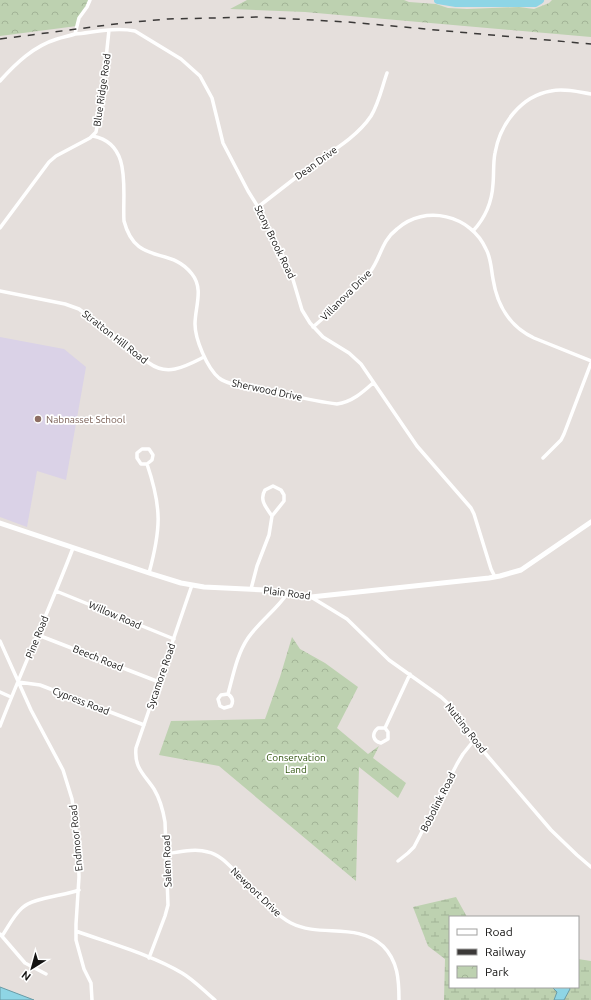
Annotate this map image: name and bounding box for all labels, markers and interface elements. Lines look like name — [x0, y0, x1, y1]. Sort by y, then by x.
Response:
street label: Blue Ridge Road — [91, 53, 113, 127]
street label: Dean Drive — [293, 144, 339, 182]
street label: Stony Brook Road — [253, 204, 298, 280]
street label: Villanova Drive — [318, 267, 374, 323]
street label: Stratton Hill Road — [80, 308, 150, 366]
street label: Sherwood Drive — [231, 377, 303, 403]
marker: Nabnasset School — [33, 414, 43, 424]
place label: Nabnasset School — [46, 414, 126, 425]
street label: Plain Road — [263, 585, 311, 601]
street label: Willow Road — [87, 599, 143, 631]
street label: Pine Road — [23, 614, 51, 660]
street label: Sycamore Road — [145, 642, 177, 710]
street label: Beech Road — [71, 643, 125, 673]
street label: Cypress Road — [51, 685, 111, 717]
street label: Nutting Road — [443, 701, 489, 755]
park label: Conservation Land — [266, 752, 326, 775]
street label: Bobolink Road — [418, 770, 458, 833]
street label: Endmoor Road — [68, 804, 84, 872]
street label: Salem Road — [161, 834, 173, 887]
street label: Newport Drive — [229, 865, 283, 919]
legend — [449, 916, 579, 988]
text: Road — [485, 925, 513, 938]
text: Railway — [485, 945, 526, 958]
north arrow — [12, 948, 52, 988]
text: Park — [485, 965, 509, 978]
text: N — [19, 969, 33, 983]

